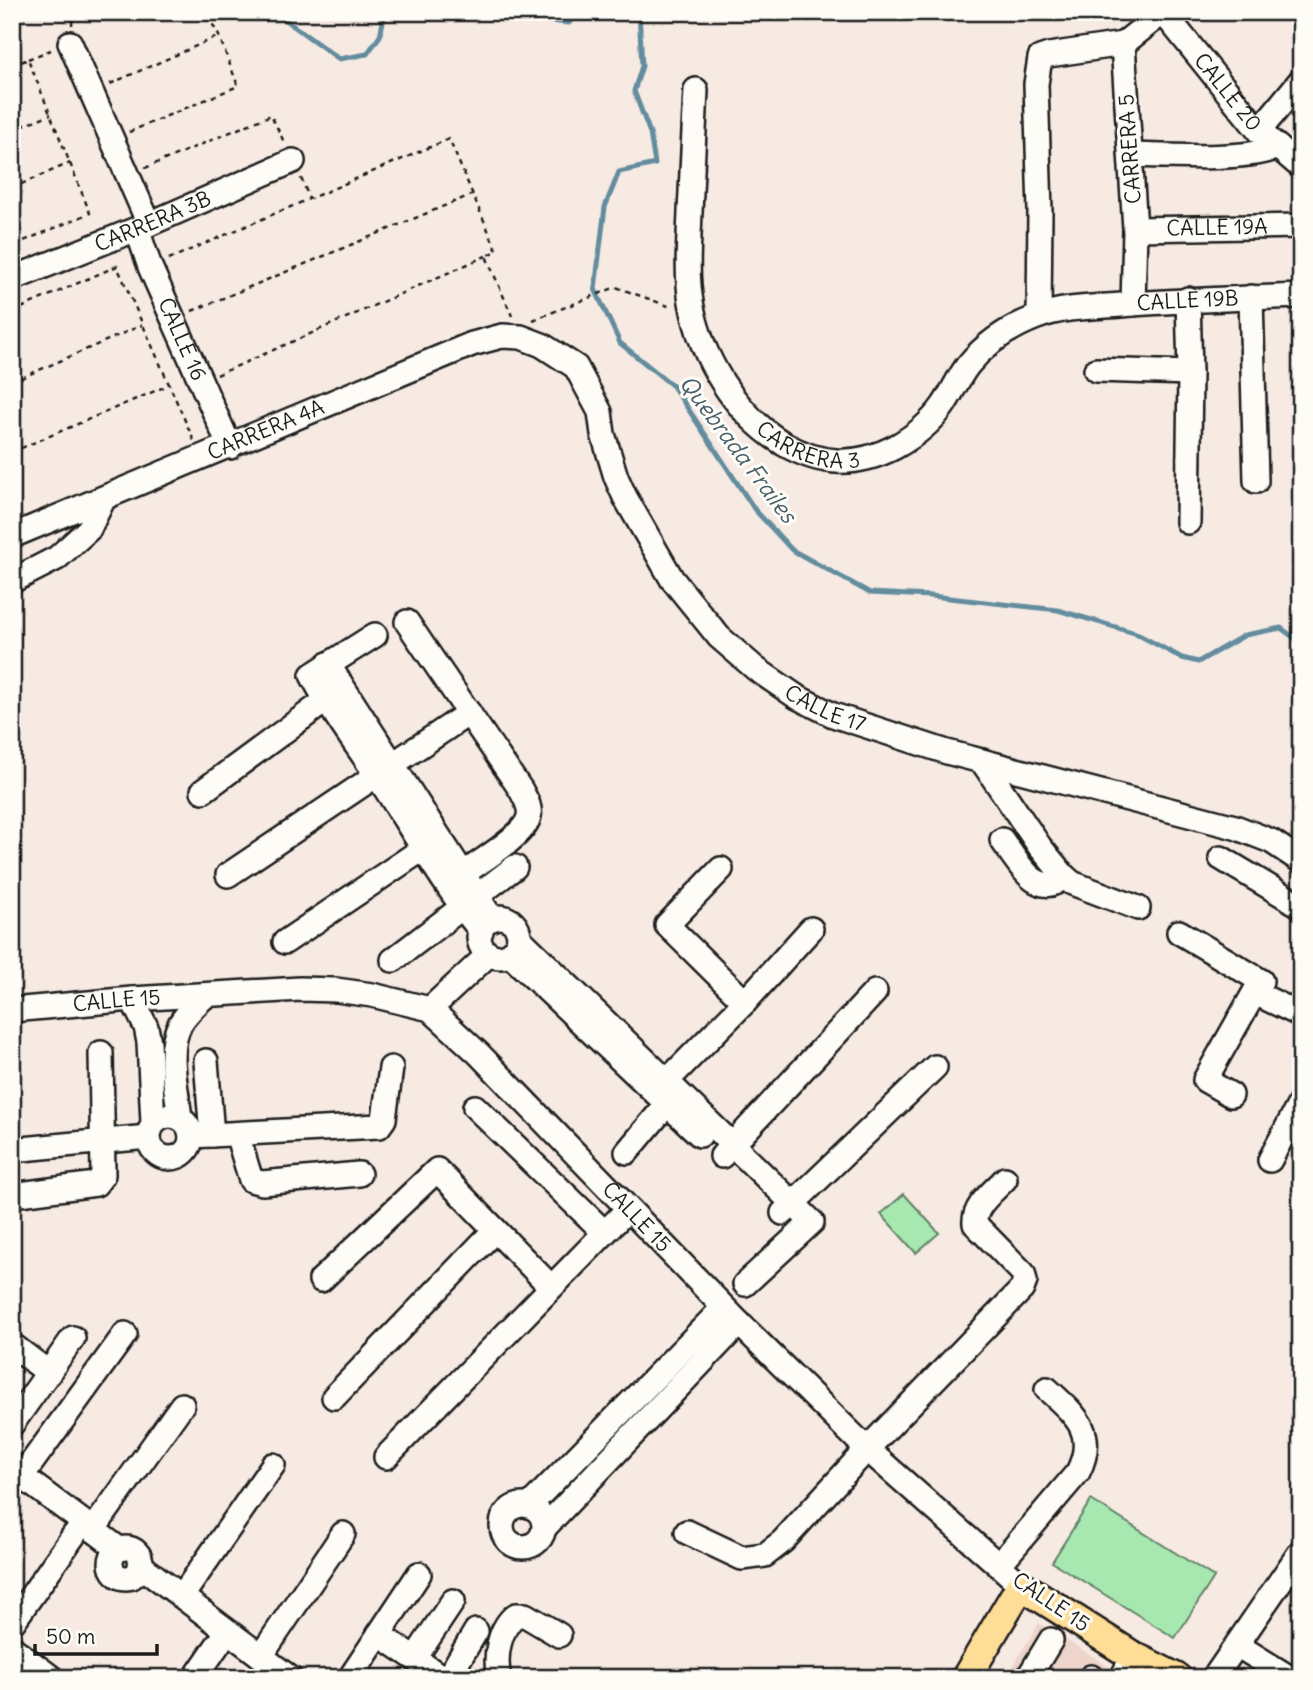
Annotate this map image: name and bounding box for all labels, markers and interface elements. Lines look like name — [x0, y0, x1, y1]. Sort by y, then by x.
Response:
street label: CALLE 20 — [1188, 47, 1268, 136]
street label: CARRERA 5 — [1112, 93, 1147, 205]
street label: CARRERA 3B — [90, 185, 215, 258]
street label: CALLE 19A — [1166, 213, 1268, 241]
street label: CALLE 19B — [1136, 284, 1239, 317]
street label: CALLE 16 — [152, 293, 213, 385]
water label: Quebrada Frailes — [673, 369, 804, 530]
street label: CARRERA 4A — [203, 393, 328, 466]
street label: CARRERA 3 — [751, 415, 862, 474]
street label: CALLE 17 — [779, 678, 869, 738]
street label: CALLE 15 — [71, 983, 161, 1017]
street label: CALLE 15 — [597, 1176, 677, 1258]
street label: CALLE 15 — [1007, 1566, 1095, 1637]
scale bar — [35, 1613, 158, 1657]
text: 50 m — [46, 1623, 95, 1650]

